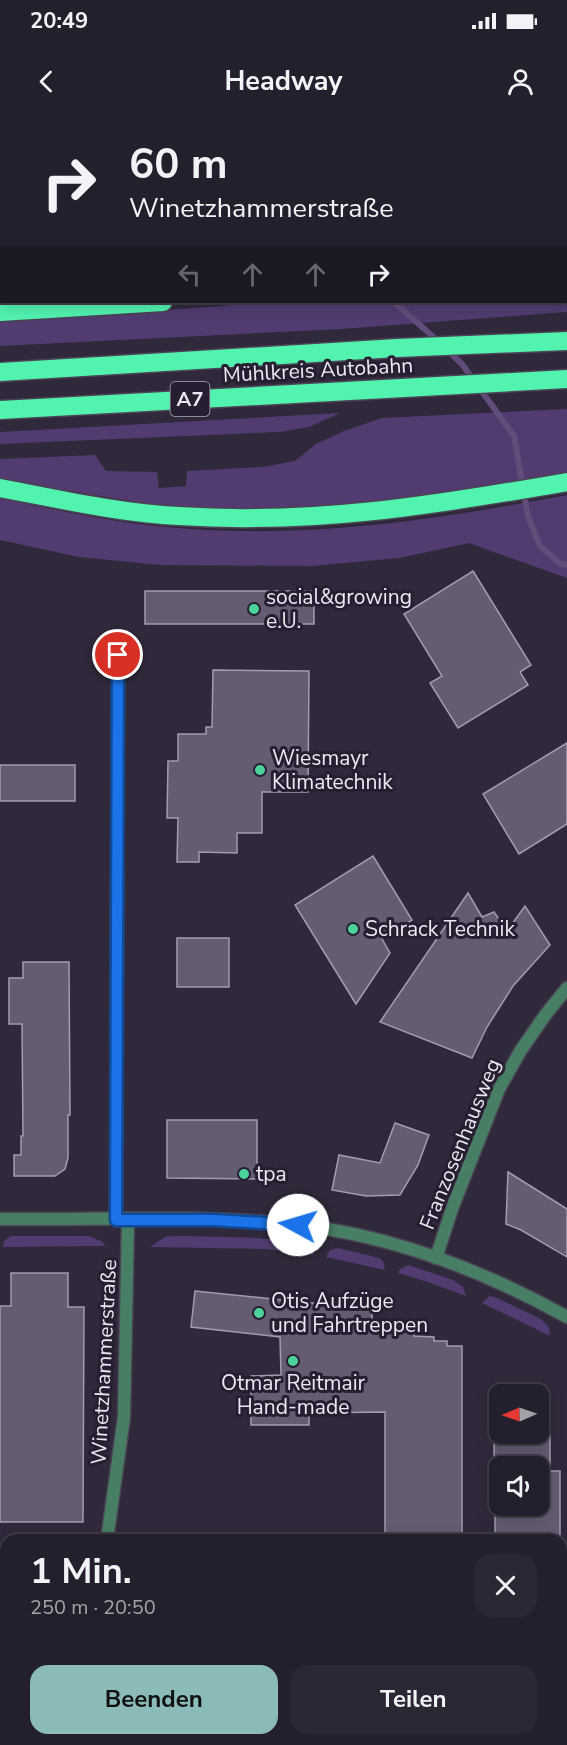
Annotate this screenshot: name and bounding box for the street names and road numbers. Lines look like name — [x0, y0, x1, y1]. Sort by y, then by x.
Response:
street label: Mühlkreis Autobahn — [222, 351, 414, 389]
road number: A7 — [170, 382, 210, 416]
street label: Franzosenhausweg — [413, 1054, 507, 1234]
street label: Winetzhammerstraße — [85, 1259, 123, 1465]

